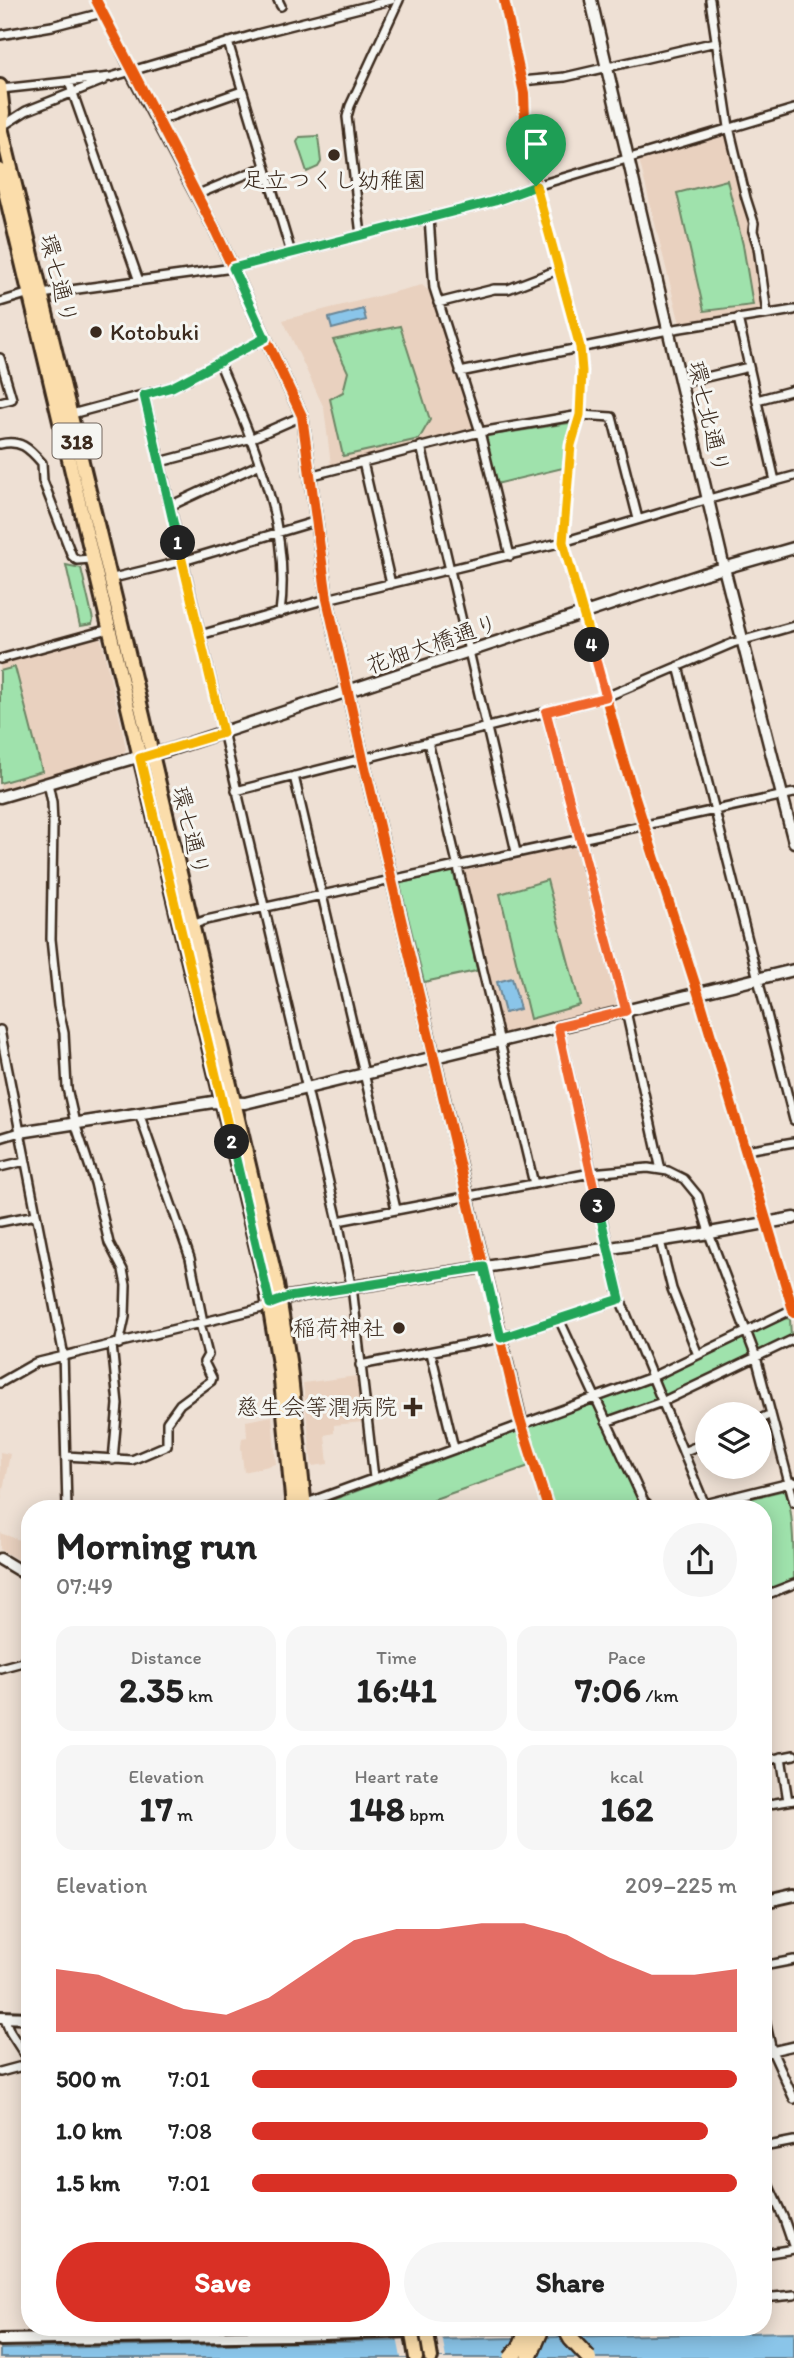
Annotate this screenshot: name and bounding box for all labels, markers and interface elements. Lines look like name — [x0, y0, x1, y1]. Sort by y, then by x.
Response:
pin — [506, 114, 566, 186]
icon: arrive — [517, 125, 555, 163]
marker: 足立つくし幼稚園 — [326, 147, 342, 163]
place label: 足立つくし幼稚園 — [242, 166, 426, 194]
street label: 環七通り — [34, 231, 84, 327]
place label: Kotobuki — [110, 318, 199, 346]
marker: Kotobuki — [88, 324, 104, 340]
street label: 環七北通り — [682, 358, 736, 476]
road number: 318 — [52, 424, 102, 458]
pin: 1 — [160, 526, 196, 560]
text: 1 — [173, 531, 182, 554]
street label: 花畑大橋通り — [362, 608, 502, 680]
pin: 4 — [574, 628, 610, 662]
text: 4 — [586, 633, 597, 656]
street label: 環七通り — [166, 783, 216, 879]
pin: 2 — [215, 1124, 250, 1160]
text: 2 — [227, 1130, 237, 1153]
pin: 3 — [580, 1188, 616, 1224]
text: 3 — [592, 1194, 603, 1217]
place label: 稲荷神社 — [293, 1314, 385, 1342]
marker: 稲荷神社 — [391, 1320, 407, 1336]
place label: 慈生会等潤病院 — [236, 1393, 397, 1421]
marker: 慈生会等潤病院 — [403, 1397, 423, 1417]
map controls — [695, 1402, 772, 1479]
button: layers — [695, 1402, 772, 1479]
text: Morning run — [56, 1523, 257, 1569]
button: share — [663, 1523, 737, 1597]
text: 07:49 — [56, 1572, 113, 1600]
text: Distance — [131, 1646, 202, 1669]
text: Time — [376, 1646, 417, 1669]
text: Pace — [608, 1646, 646, 1669]
text: 2.35 — [119, 1669, 184, 1711]
text: 16:41 — [356, 1669, 437, 1711]
text: 7:06 — [575, 1669, 641, 1711]
text: km — [184, 1684, 213, 1707]
text: /km — [641, 1684, 679, 1707]
text: Elevation — [128, 1765, 204, 1788]
text: Heart rate — [354, 1765, 439, 1788]
text: kcal — [610, 1765, 644, 1788]
text: 17 — [139, 1788, 173, 1830]
text: 148 — [348, 1788, 405, 1830]
text: 162 — [600, 1788, 653, 1830]
text: m — [173, 1803, 193, 1826]
text: bpm — [405, 1803, 444, 1826]
text: Elevation — [56, 1871, 147, 1899]
text: 209–225 m — [625, 1871, 737, 1899]
text: 500 m — [56, 2065, 121, 2093]
text: 7:01 — [168, 2065, 210, 2093]
text: 1.0 km — [56, 2117, 122, 2145]
text: 7:08 — [168, 2117, 212, 2145]
text: 1.5 km — [56, 2169, 120, 2197]
text: 7:01 — [168, 2169, 210, 2197]
button: Save — [56, 2242, 390, 2322]
button: Share — [404, 2242, 737, 2322]

